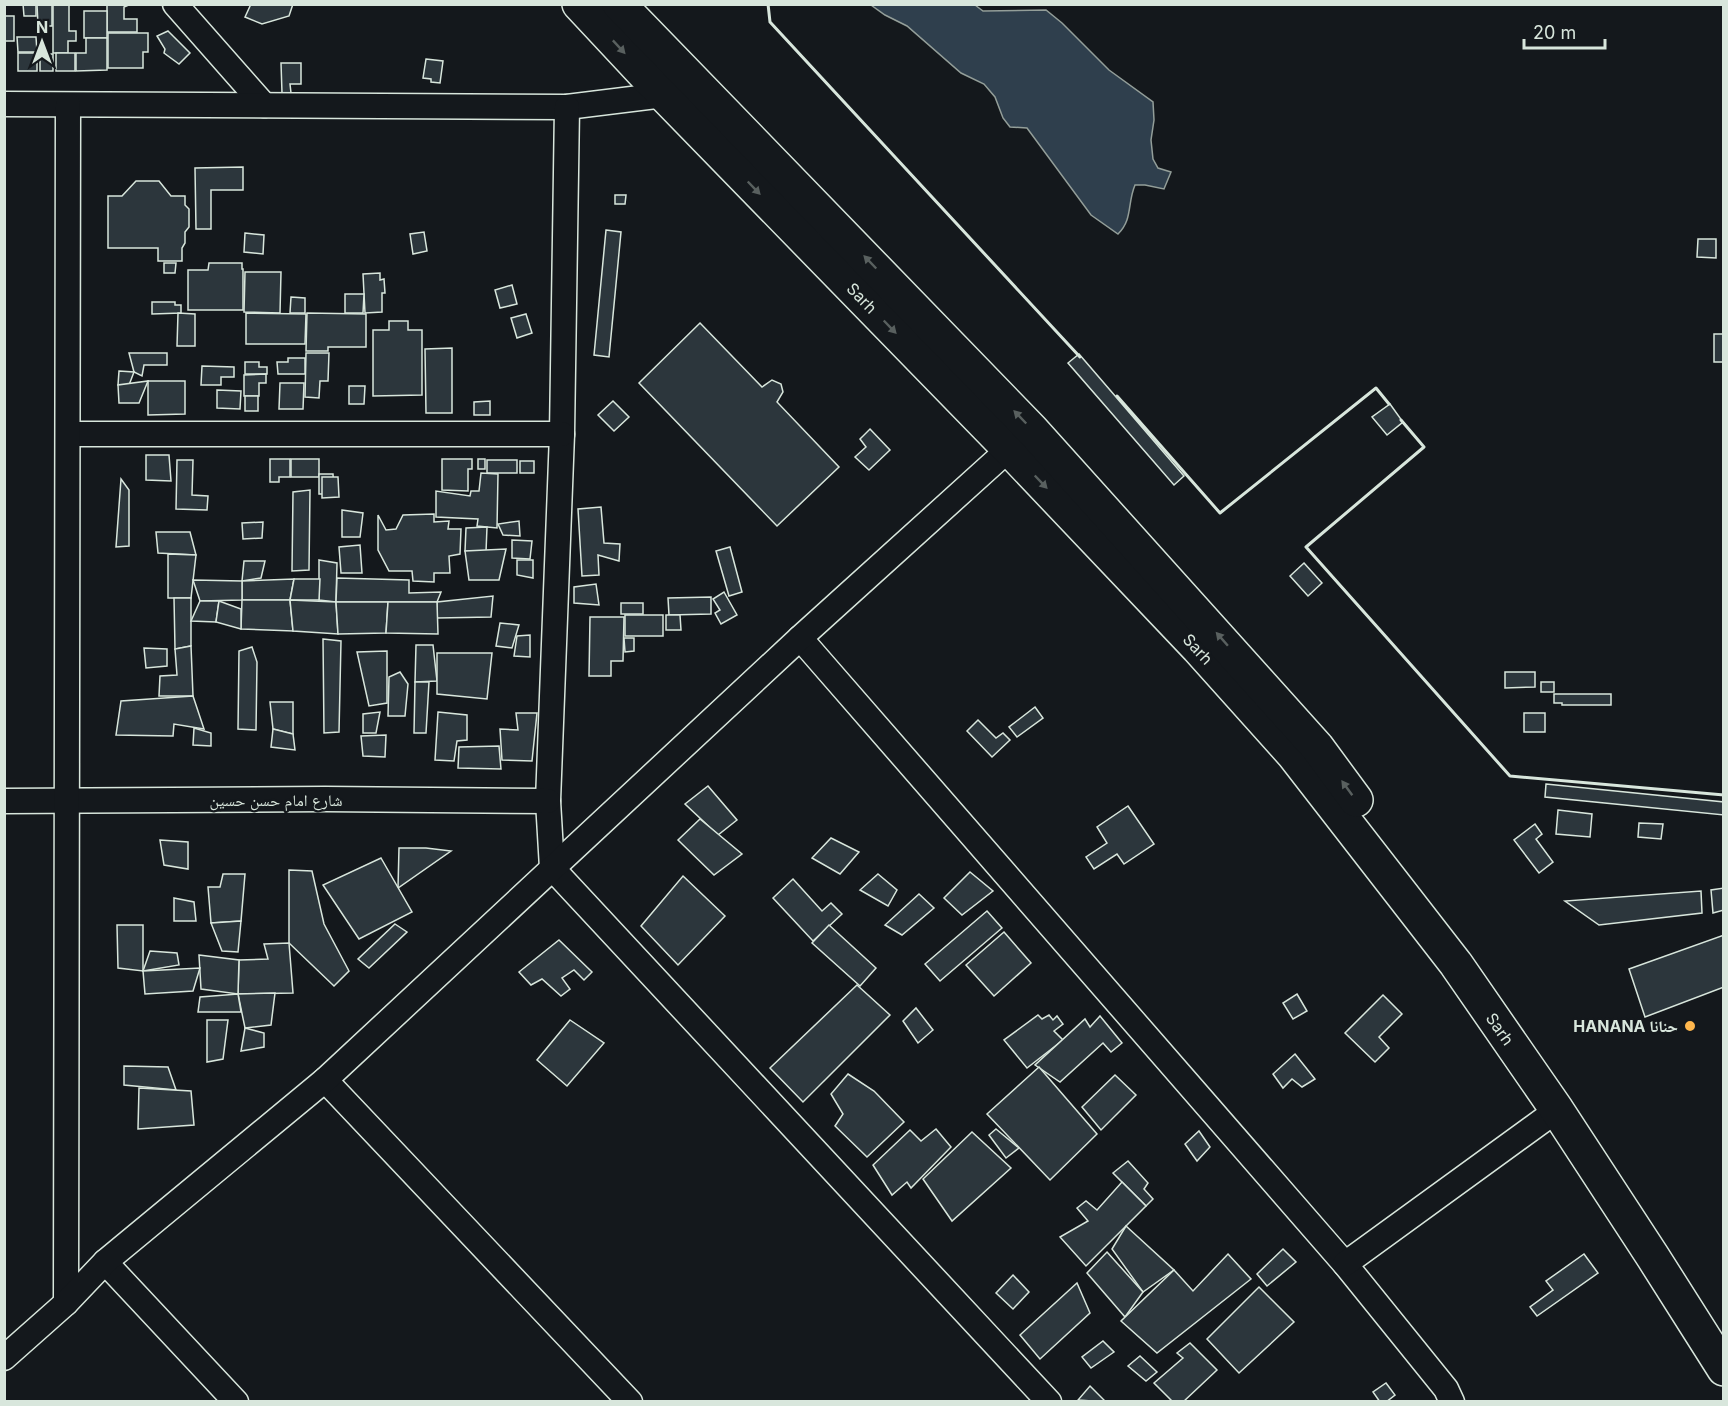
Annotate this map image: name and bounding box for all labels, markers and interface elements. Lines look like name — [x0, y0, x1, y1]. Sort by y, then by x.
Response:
north arrow — [12, 12, 72, 72]
scale bar — [1524, 12, 1605, 50]
text: N — [36, 17, 48, 37]
text: 20 m — [1533, 22, 1576, 43]
one-way arrow — [612, 39, 625, 54]
one-way arrow — [747, 180, 761, 194]
one-way arrow — [863, 256, 877, 270]
street label: Sarh — [843, 278, 881, 318]
one-way arrow — [883, 320, 897, 334]
one-way arrow — [1014, 411, 1028, 425]
one-way arrow — [1033, 475, 1047, 489]
street label: Sarh — [1179, 629, 1217, 669]
one-way arrow — [1215, 632, 1229, 647]
one-way arrow — [1342, 781, 1354, 796]
street label: شارع امام حسن حسين — [210, 790, 342, 811]
street label: Sarh — [1482, 1009, 1518, 1049]
place label: HANANA حنانا — [1573, 1016, 1678, 1036]
marker: HANANA حنانا — [1683, 1019, 1697, 1033]

